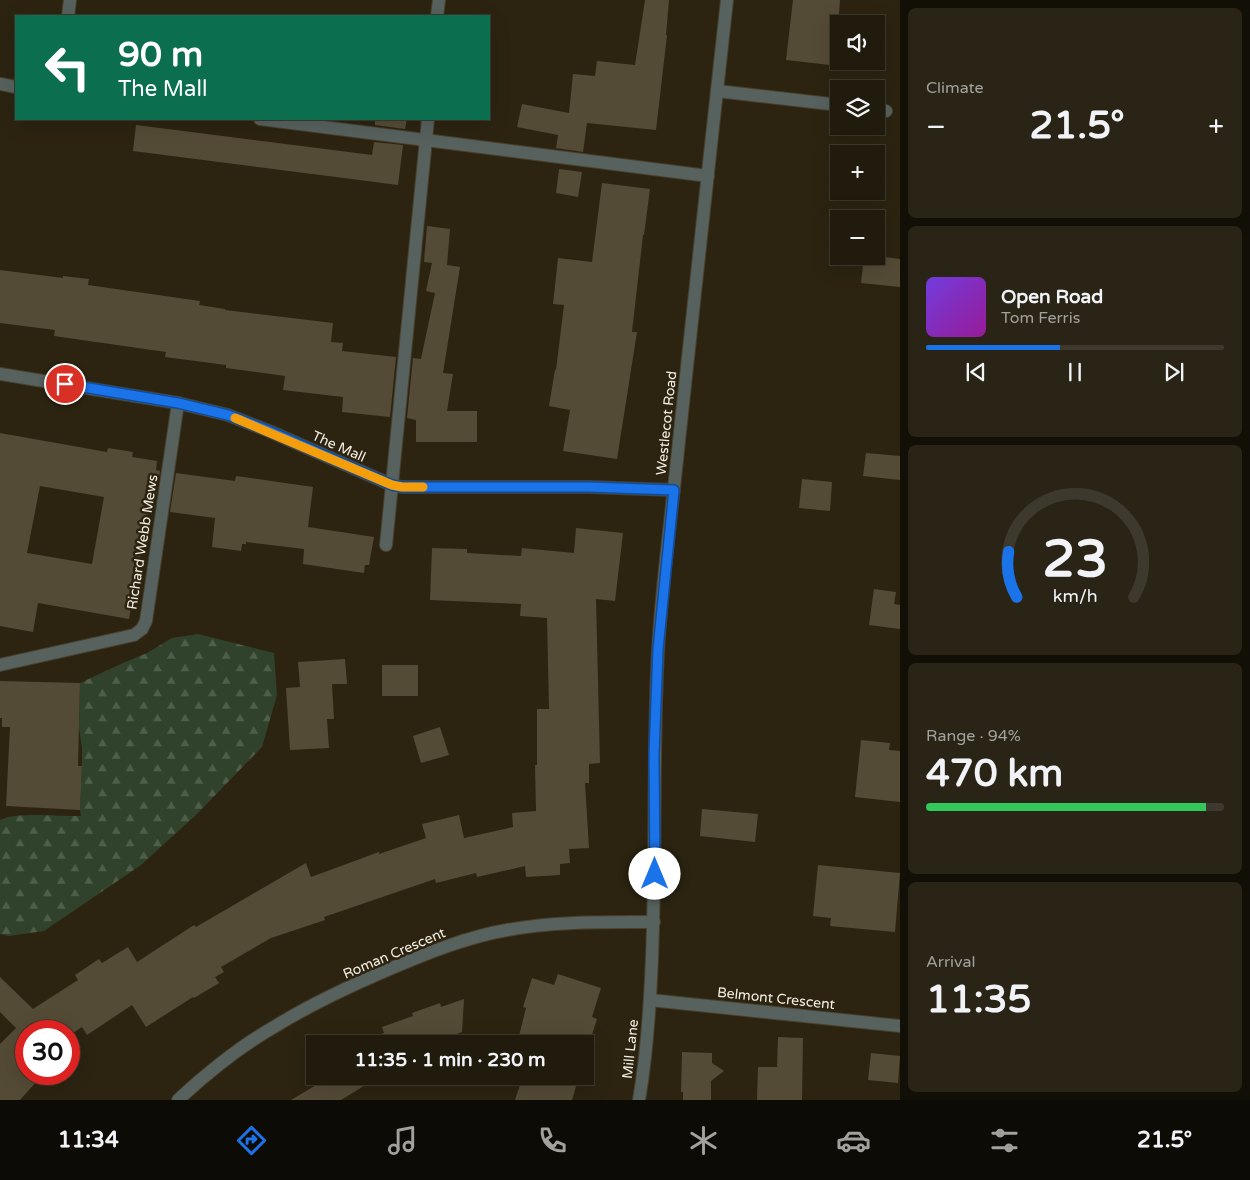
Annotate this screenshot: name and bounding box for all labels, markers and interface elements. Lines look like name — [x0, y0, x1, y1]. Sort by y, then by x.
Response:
map controls — [830, 15, 885, 265]
button: sound — [830, 15, 885, 70]
text: 90 m — [118, 34, 203, 76]
icon: left — [35, 35, 100, 100]
text: The Mall — [118, 76, 207, 102]
text: Climate — [926, 78, 984, 98]
button: layers — [830, 80, 885, 135]
text: 21.5° — [1030, 103, 1125, 149]
text: − — [926, 110, 946, 144]
text: + — [1208, 110, 1224, 144]
button: + — [830, 145, 885, 200]
button: − — [830, 210, 885, 265]
text: Open Road — [1001, 286, 1103, 308]
text: Tom Ferris — [1001, 308, 1080, 328]
icon: previous — [962, 358, 990, 386]
icon: pause — [1061, 358, 1089, 386]
icon: next — [1160, 358, 1188, 386]
pin — [44, 363, 86, 405]
icon: arrive — [51, 370, 79, 398]
street label: Westlecot Road — [653, 370, 680, 476]
street label: The Mall — [309, 427, 368, 466]
street label: Richard Webb Mews — [123, 473, 162, 611]
text: 23 — [1042, 528, 1108, 591]
text: km/h — [1053, 586, 1097, 607]
text: Range · 94% — [926, 726, 1021, 746]
text: 470 km — [926, 751, 1063, 797]
position arrow — [628, 847, 680, 899]
street label: Roman Crescent — [340, 924, 449, 983]
text: Arrival — [926, 952, 975, 972]
text: 11:35 — [926, 977, 1031, 1023]
street label: Belmont Crescent — [716, 984, 836, 1013]
street label: Mill Lane — [619, 1018, 642, 1080]
speed limit sign: 30 — [15, 1020, 80, 1085]
text: 11:35 · 1 min · 230 m — [354, 1049, 546, 1071]
icon: directions — [234, 1123, 269, 1158]
icon: music — [385, 1123, 420, 1158]
icon: phone — [535, 1123, 570, 1158]
icon: climate — [686, 1123, 721, 1158]
icon: car — [836, 1123, 871, 1158]
icon: filters — [987, 1123, 1022, 1158]
text: 11:34 — [58, 1127, 119, 1153]
text: 21.5° — [1137, 1127, 1192, 1153]

